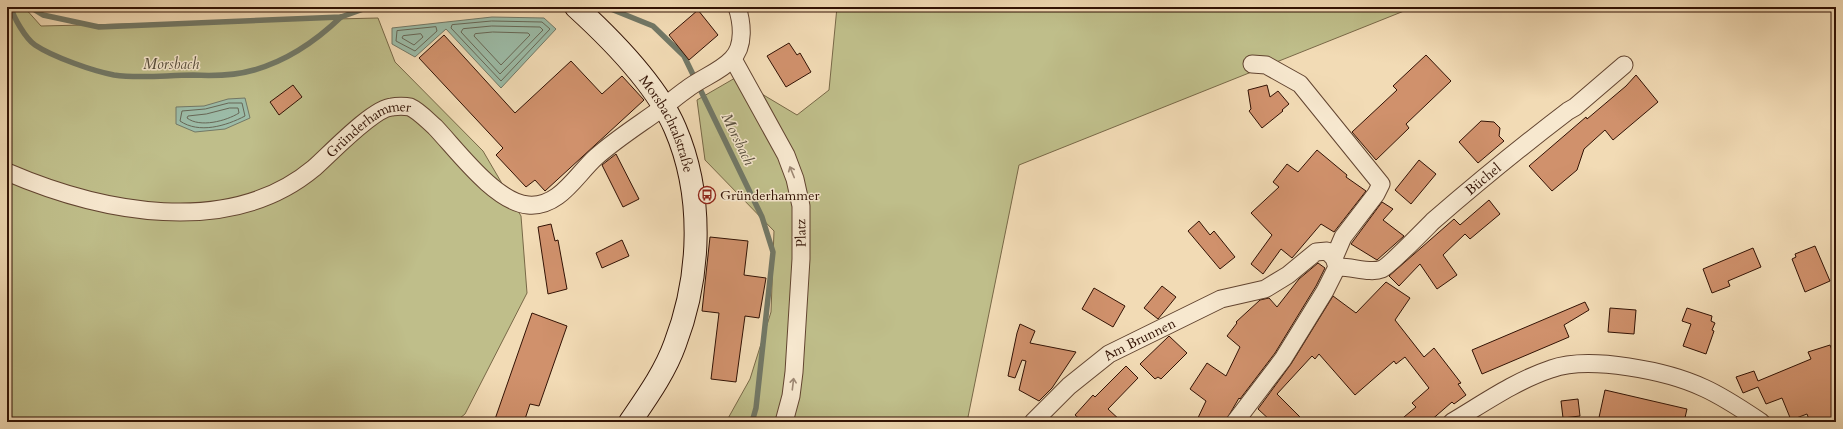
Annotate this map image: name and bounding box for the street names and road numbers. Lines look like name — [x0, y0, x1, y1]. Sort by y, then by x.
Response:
street label: Morsbachtalstraße — [635, 71, 698, 174]
street label: Gründerhammer — [322, 96, 414, 162]
street label: Büchel — [1461, 158, 1505, 199]
street label: Platz — [791, 218, 811, 247]
street label: Am Brunnen — [1099, 313, 1179, 365]

